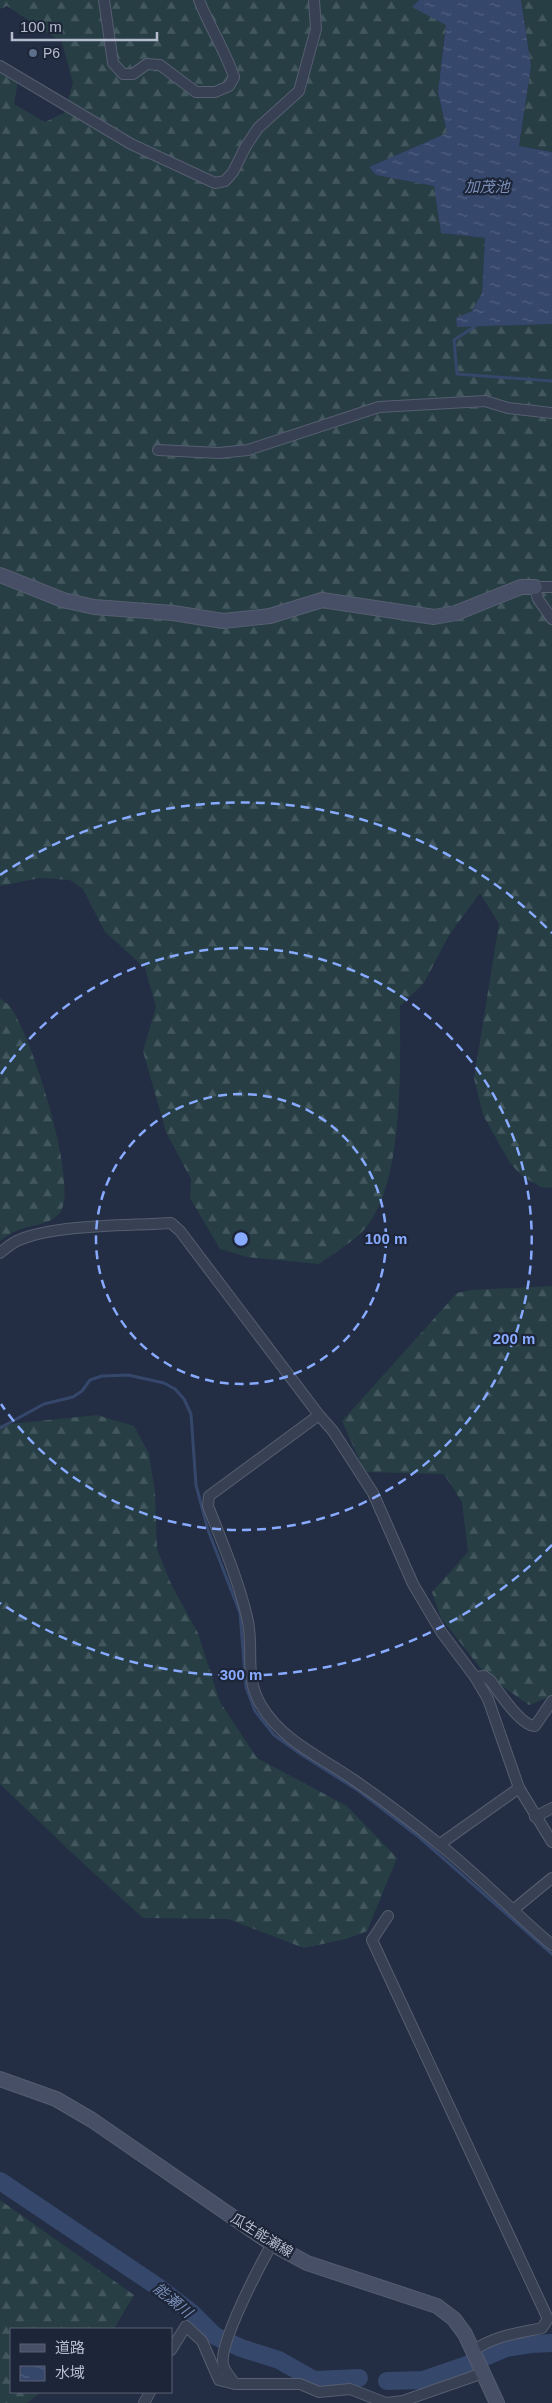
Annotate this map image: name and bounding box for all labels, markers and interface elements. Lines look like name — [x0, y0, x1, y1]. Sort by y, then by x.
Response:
scale bar — [12, 10, 158, 42]
text: 100 m — [20, 18, 62, 35]
place label: P6 — [43, 45, 60, 61]
marker: P6 — [27, 47, 39, 59]
water label: 加茂池 — [464, 178, 511, 195]
centre of rings — [232, 1230, 250, 1248]
text: 100 m — [365, 1230, 407, 1247]
text: 200 m — [493, 1330, 535, 1347]
text: 300 m — [220, 1666, 262, 1683]
street label: 瓜生能瀬線 — [228, 2210, 296, 2260]
water label: 能瀬川 — [150, 2279, 197, 2322]
legend — [10, 2328, 172, 2393]
text: 道路 — [55, 2339, 85, 2356]
text: 水域 — [55, 2364, 85, 2381]

